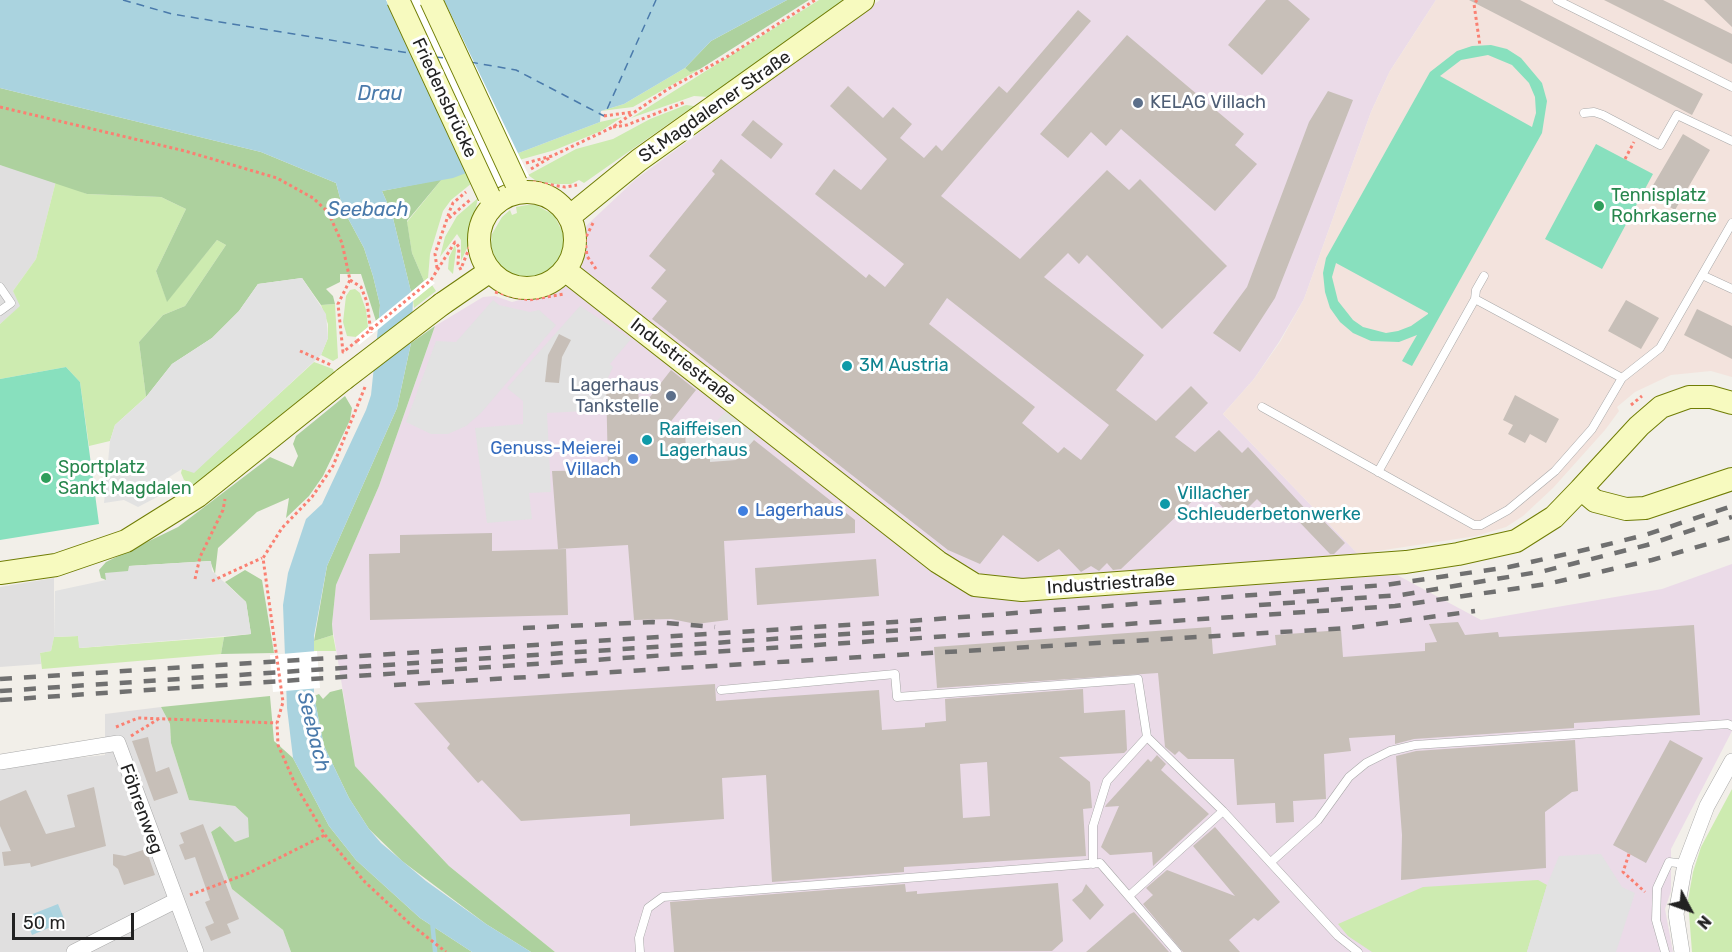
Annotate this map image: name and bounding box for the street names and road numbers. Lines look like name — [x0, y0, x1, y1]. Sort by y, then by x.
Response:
street label: Friedensbrücke — [407, 35, 481, 161]
street label: St.Magdalener Straße — [635, 46, 795, 168]
street label: Industriestraße — [626, 314, 740, 410]
street label: Industriestraße — [1046, 569, 1176, 599]
street label: Föhrenweg — [115, 761, 167, 857]

